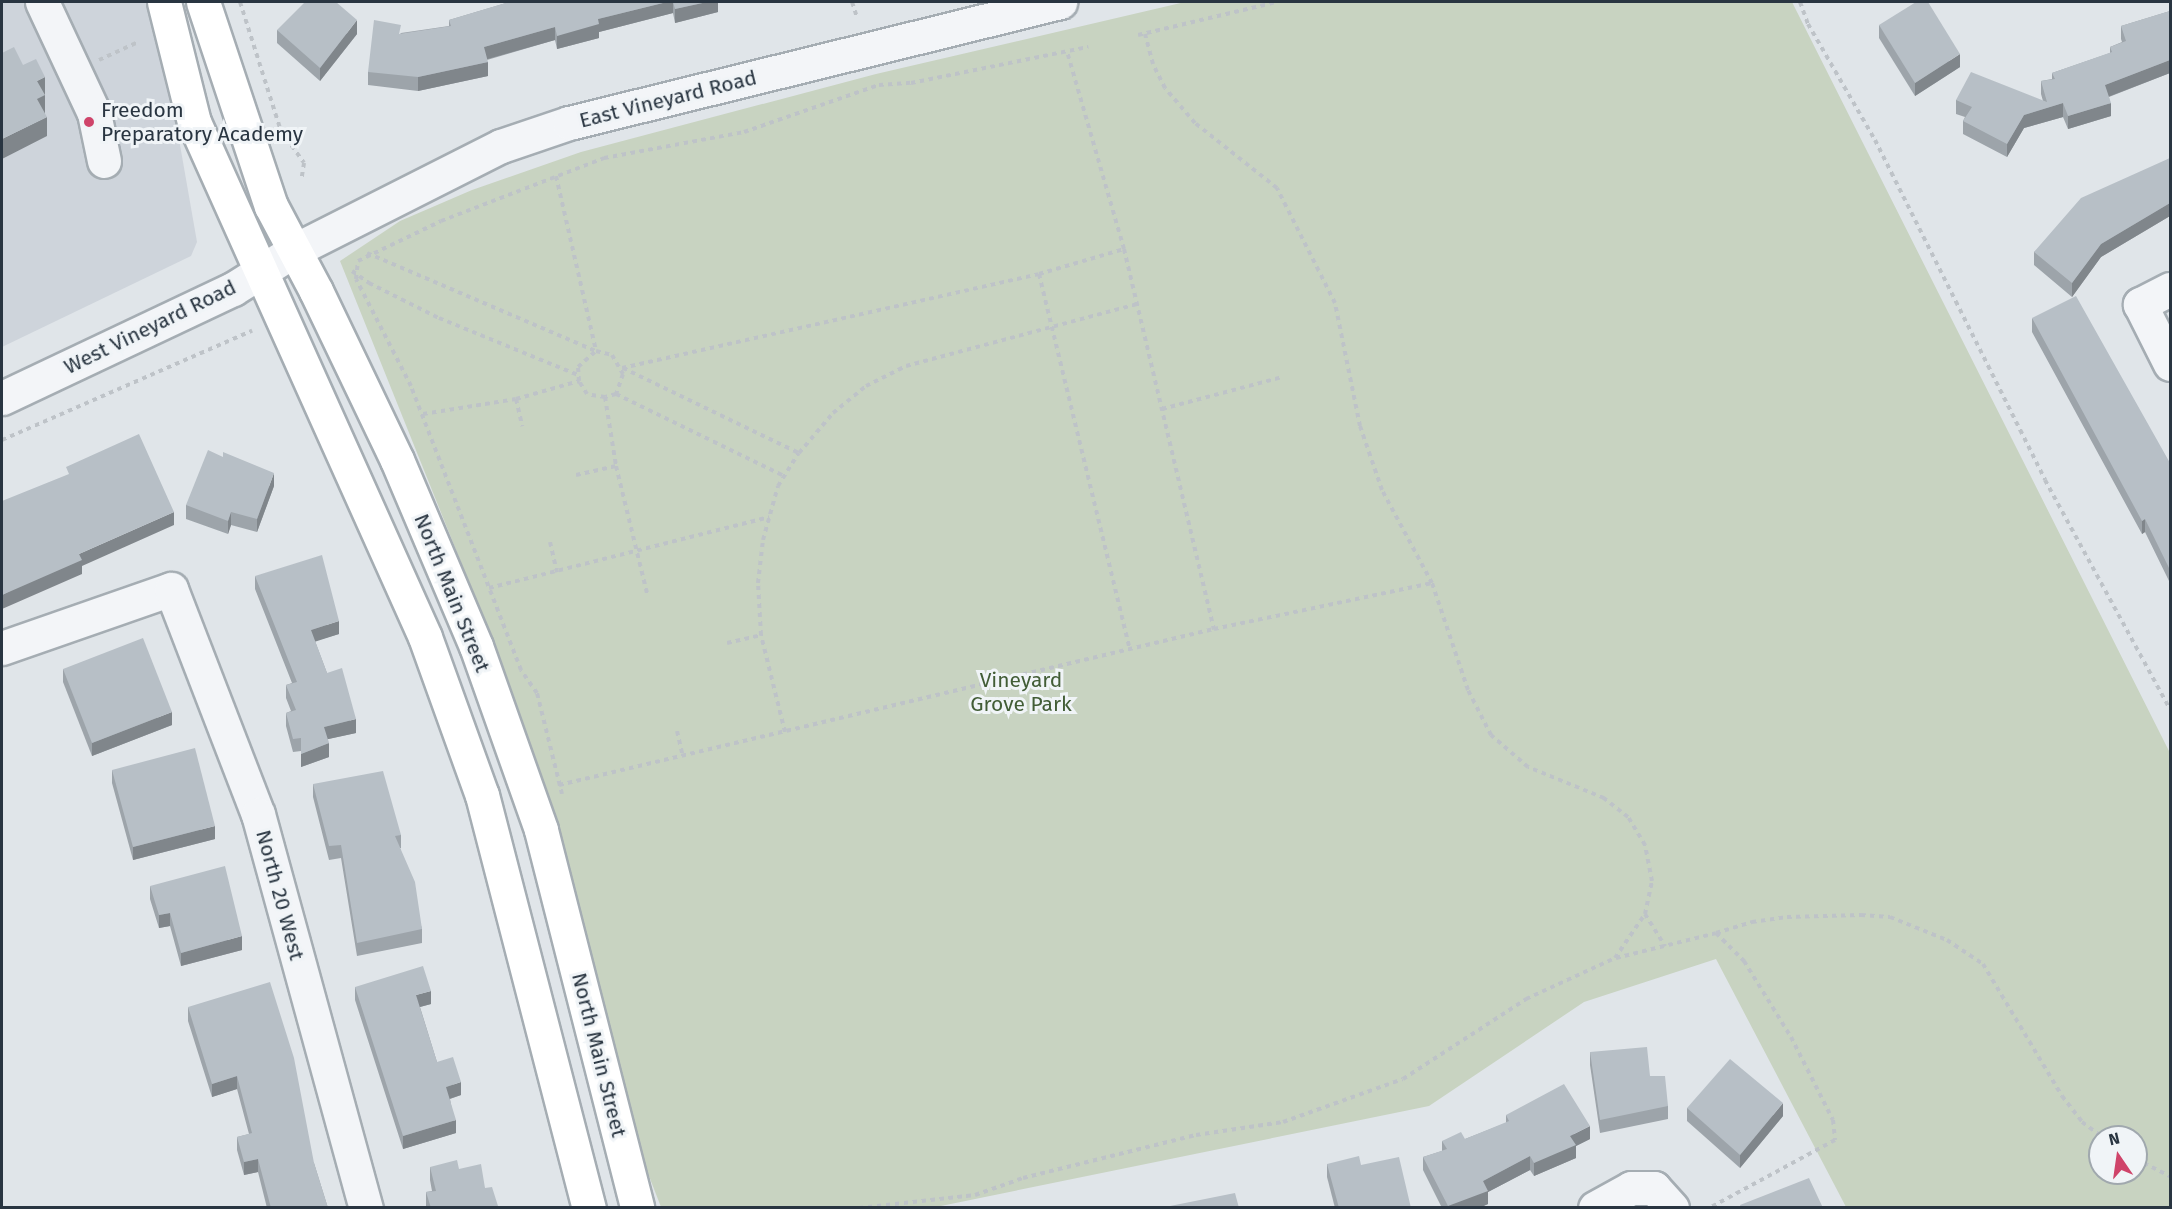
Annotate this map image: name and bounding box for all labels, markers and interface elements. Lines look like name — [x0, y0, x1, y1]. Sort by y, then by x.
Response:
street label: East Vineyard Road — [577, 65, 759, 133]
place label: Freedom Preparatory Academy — [101, 97, 303, 147]
marker: Freedom Preparatory Academy — [82, 115, 96, 129]
street label: West Vineyard Road — [60, 274, 240, 380]
street label: North Main Street — [409, 510, 495, 676]
park label: Vineyard Grove Park — [970, 667, 1072, 717]
street label: North 20 West — [251, 827, 309, 963]
street label: North Main Street — [566, 970, 632, 1140]
north arrow — [2088, 1125, 2148, 1185]
text: N — [2107, 1128, 2122, 1149]

